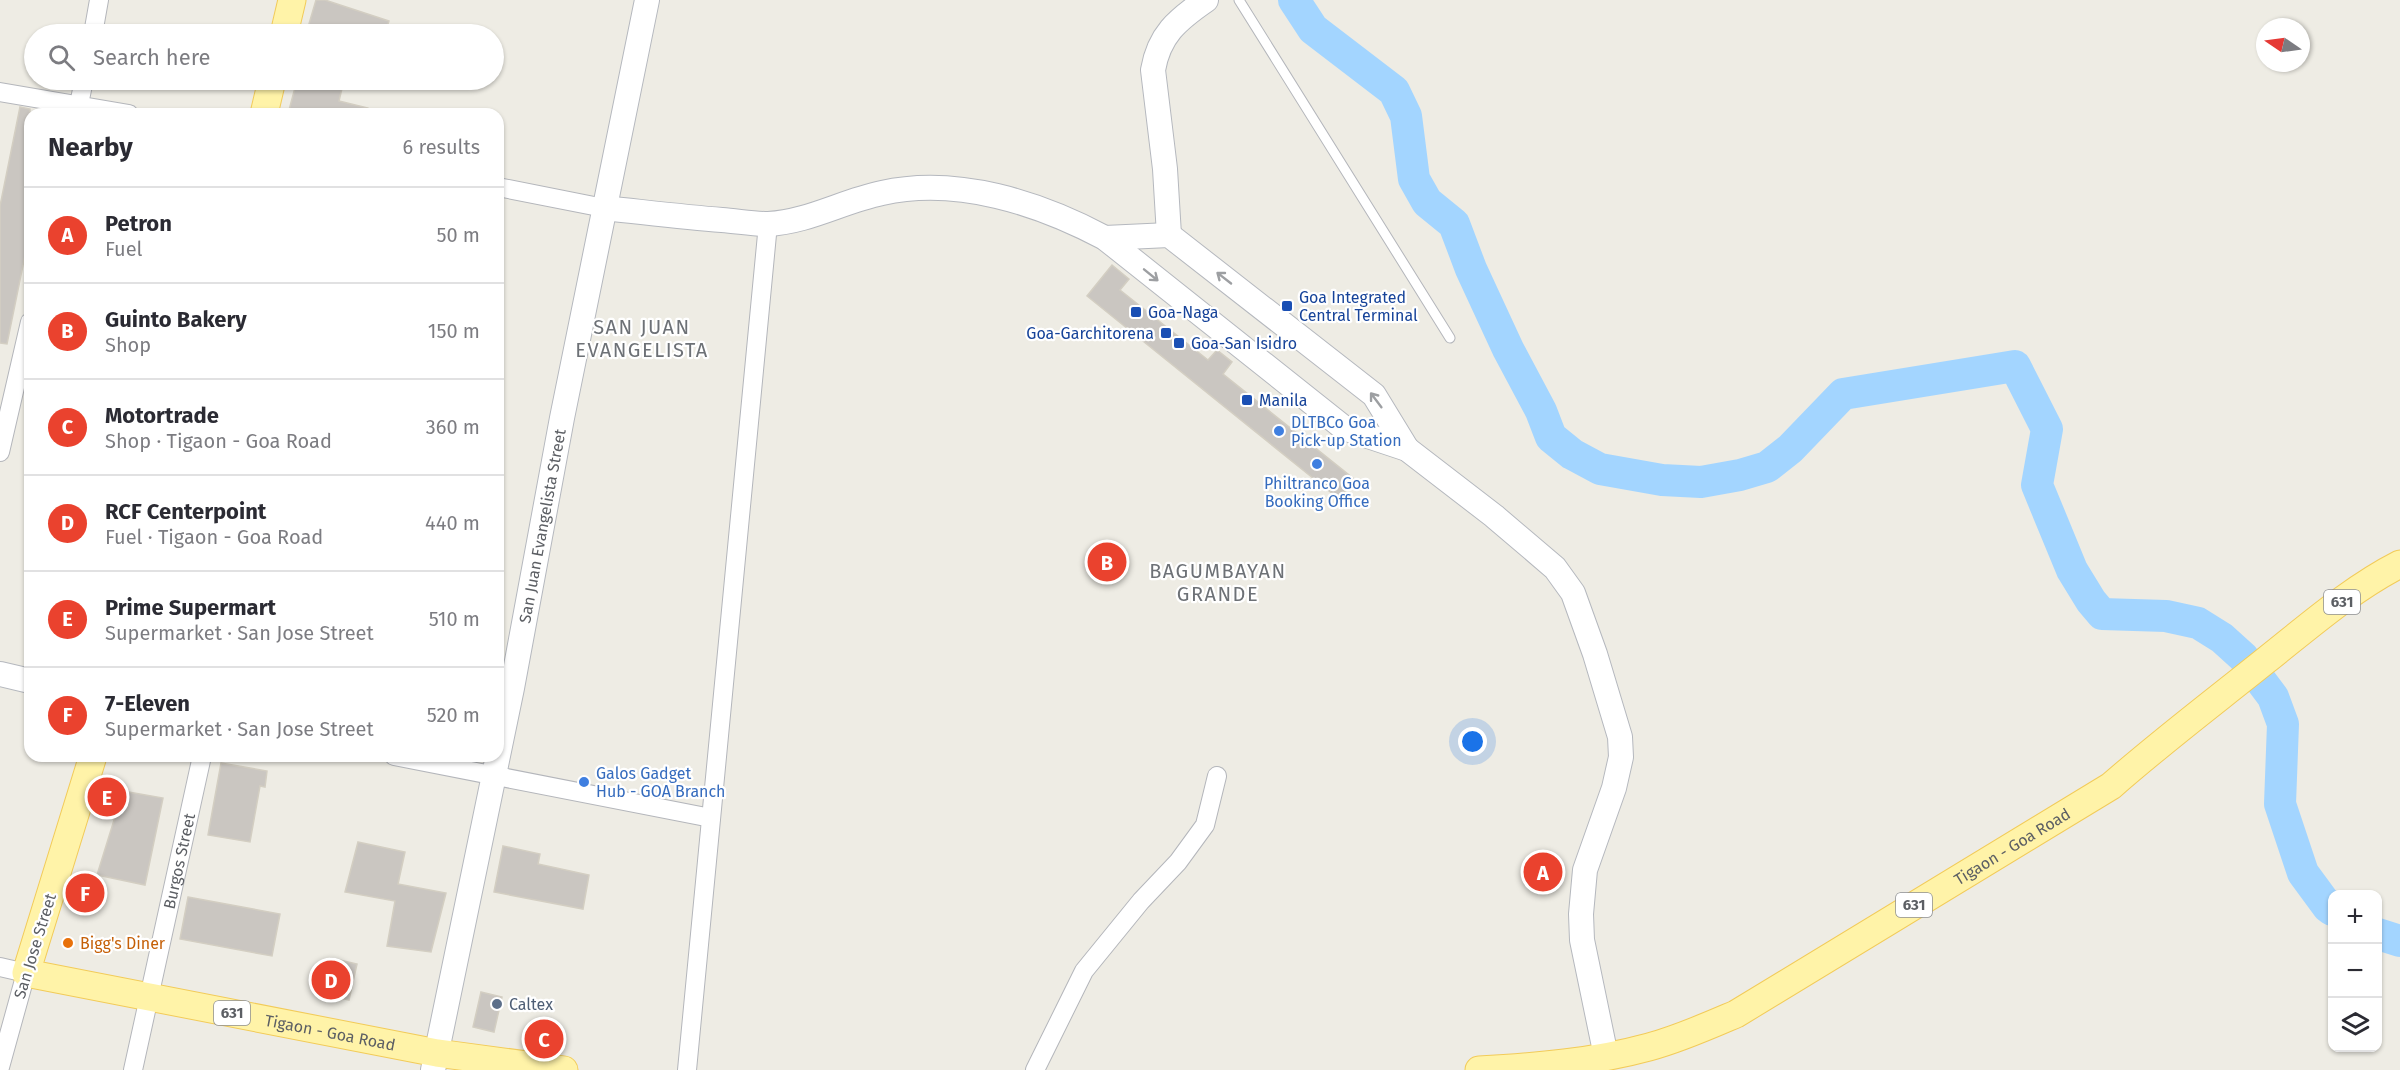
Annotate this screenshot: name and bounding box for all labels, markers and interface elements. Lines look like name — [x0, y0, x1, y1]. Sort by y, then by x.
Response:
north arrow — [2256, 18, 2310, 72]
search box — [24, 24, 504, 90]
icon: search — [45, 41, 78, 74]
text: Search here — [93, 44, 211, 71]
text: Nearby — [48, 132, 133, 163]
text: 6 results — [403, 135, 480, 159]
text: Petron — [105, 210, 172, 237]
text: A — [62, 223, 73, 247]
text: 50 m — [436, 223, 480, 247]
text: Fuel — [105, 237, 142, 261]
one-way arrow — [1143, 268, 1159, 281]
one-way arrow — [1217, 272, 1233, 285]
place label: Goa Integrated Central Terminal — [1299, 288, 1418, 325]
marker: Goa Integrated Central Terminal — [1280, 299, 1294, 313]
place label: Goa-Naga — [1148, 303, 1218, 322]
marker: Goa-Naga — [1129, 305, 1143, 319]
text: Guinto Bakery — [105, 306, 247, 333]
district label: SAN JUAN EVANGELISTA — [575, 315, 709, 362]
text: B — [61, 319, 74, 343]
text: 150 m — [428, 319, 480, 343]
place label: Goa-Garchitorena — [1026, 324, 1154, 343]
marker: Goa-Garchitorena — [1159, 326, 1173, 340]
text: Shop — [105, 333, 151, 357]
place label: Goa-San Isidro — [1191, 334, 1297, 353]
marker: Goa-San Isidro — [1172, 336, 1186, 350]
place label: Manila — [1259, 391, 1307, 410]
one-way arrow — [1370, 392, 1382, 408]
marker: Manila — [1240, 393, 1254, 407]
text: Motortrade — [105, 402, 219, 429]
place label: DLTBCo Goa Pick-up Station — [1291, 413, 1402, 450]
text: C — [62, 415, 73, 439]
text: 360 m — [426, 415, 480, 439]
marker: DLTBCo Goa Pick-up Station — [1272, 424, 1286, 438]
street label: San Juan Evangelista Street — [515, 427, 569, 625]
text: Shop · Tigaon - Goa Road — [105, 429, 332, 453]
marker: Philtranco Goa Booking Office — [1310, 457, 1324, 471]
place label: Philtranco Goa Booking Office — [1264, 474, 1370, 511]
text: RCF Centerpoint — [105, 498, 266, 525]
text: D — [61, 511, 74, 535]
text: 440 m — [425, 511, 480, 535]
text: Fuel · Tigaon - Goa Road — [105, 525, 323, 549]
pin: B — [1088, 540, 1126, 584]
district label: BAGUMBAYAN GRANDE — [1149, 559, 1287, 606]
road number: 631 — [2324, 590, 2360, 614]
text: Prime Supermart — [105, 594, 276, 621]
text: E — [62, 607, 73, 631]
text: 510 m — [429, 607, 480, 631]
text: Supermarket · San Jose Street — [105, 621, 374, 645]
text: 7-Eleven — [105, 690, 190, 717]
text: F — [63, 703, 72, 727]
text: 520 m — [427, 703, 480, 727]
text: Supermarket · San Jose Street — [105, 717, 374, 741]
your location — [1458, 727, 1487, 756]
place label: Galos Gadget Hub - GOA Branch — [596, 764, 726, 801]
pin: E — [88, 774, 126, 820]
marker: Galos Gadget Hub - GOA Branch — [577, 775, 591, 789]
street label: Tigaon - Goa Road — [1950, 804, 2074, 889]
street label: Burgos Street — [159, 811, 199, 911]
pin: A — [1524, 850, 1562, 894]
pin: F — [66, 870, 104, 916]
map controls — [2328, 890, 2382, 1052]
button: + — [2328, 890, 2382, 944]
street label: San Jose Street — [10, 891, 60, 1001]
road number: 631 — [1896, 893, 1932, 917]
place label: Bigg's Diner — [80, 934, 166, 953]
marker: Bigg's Diner — [61, 936, 75, 950]
button: − — [2328, 944, 2382, 998]
pin: D — [312, 958, 350, 1002]
place label: Caltex — [509, 995, 553, 1014]
marker: Caltex — [490, 997, 504, 1011]
button: layers — [2328, 998, 2382, 1052]
road number: 631 — [214, 1001, 250, 1025]
street label: Tigaon - Goa Road — [263, 1010, 397, 1054]
pin: C — [524, 1016, 564, 1062]

